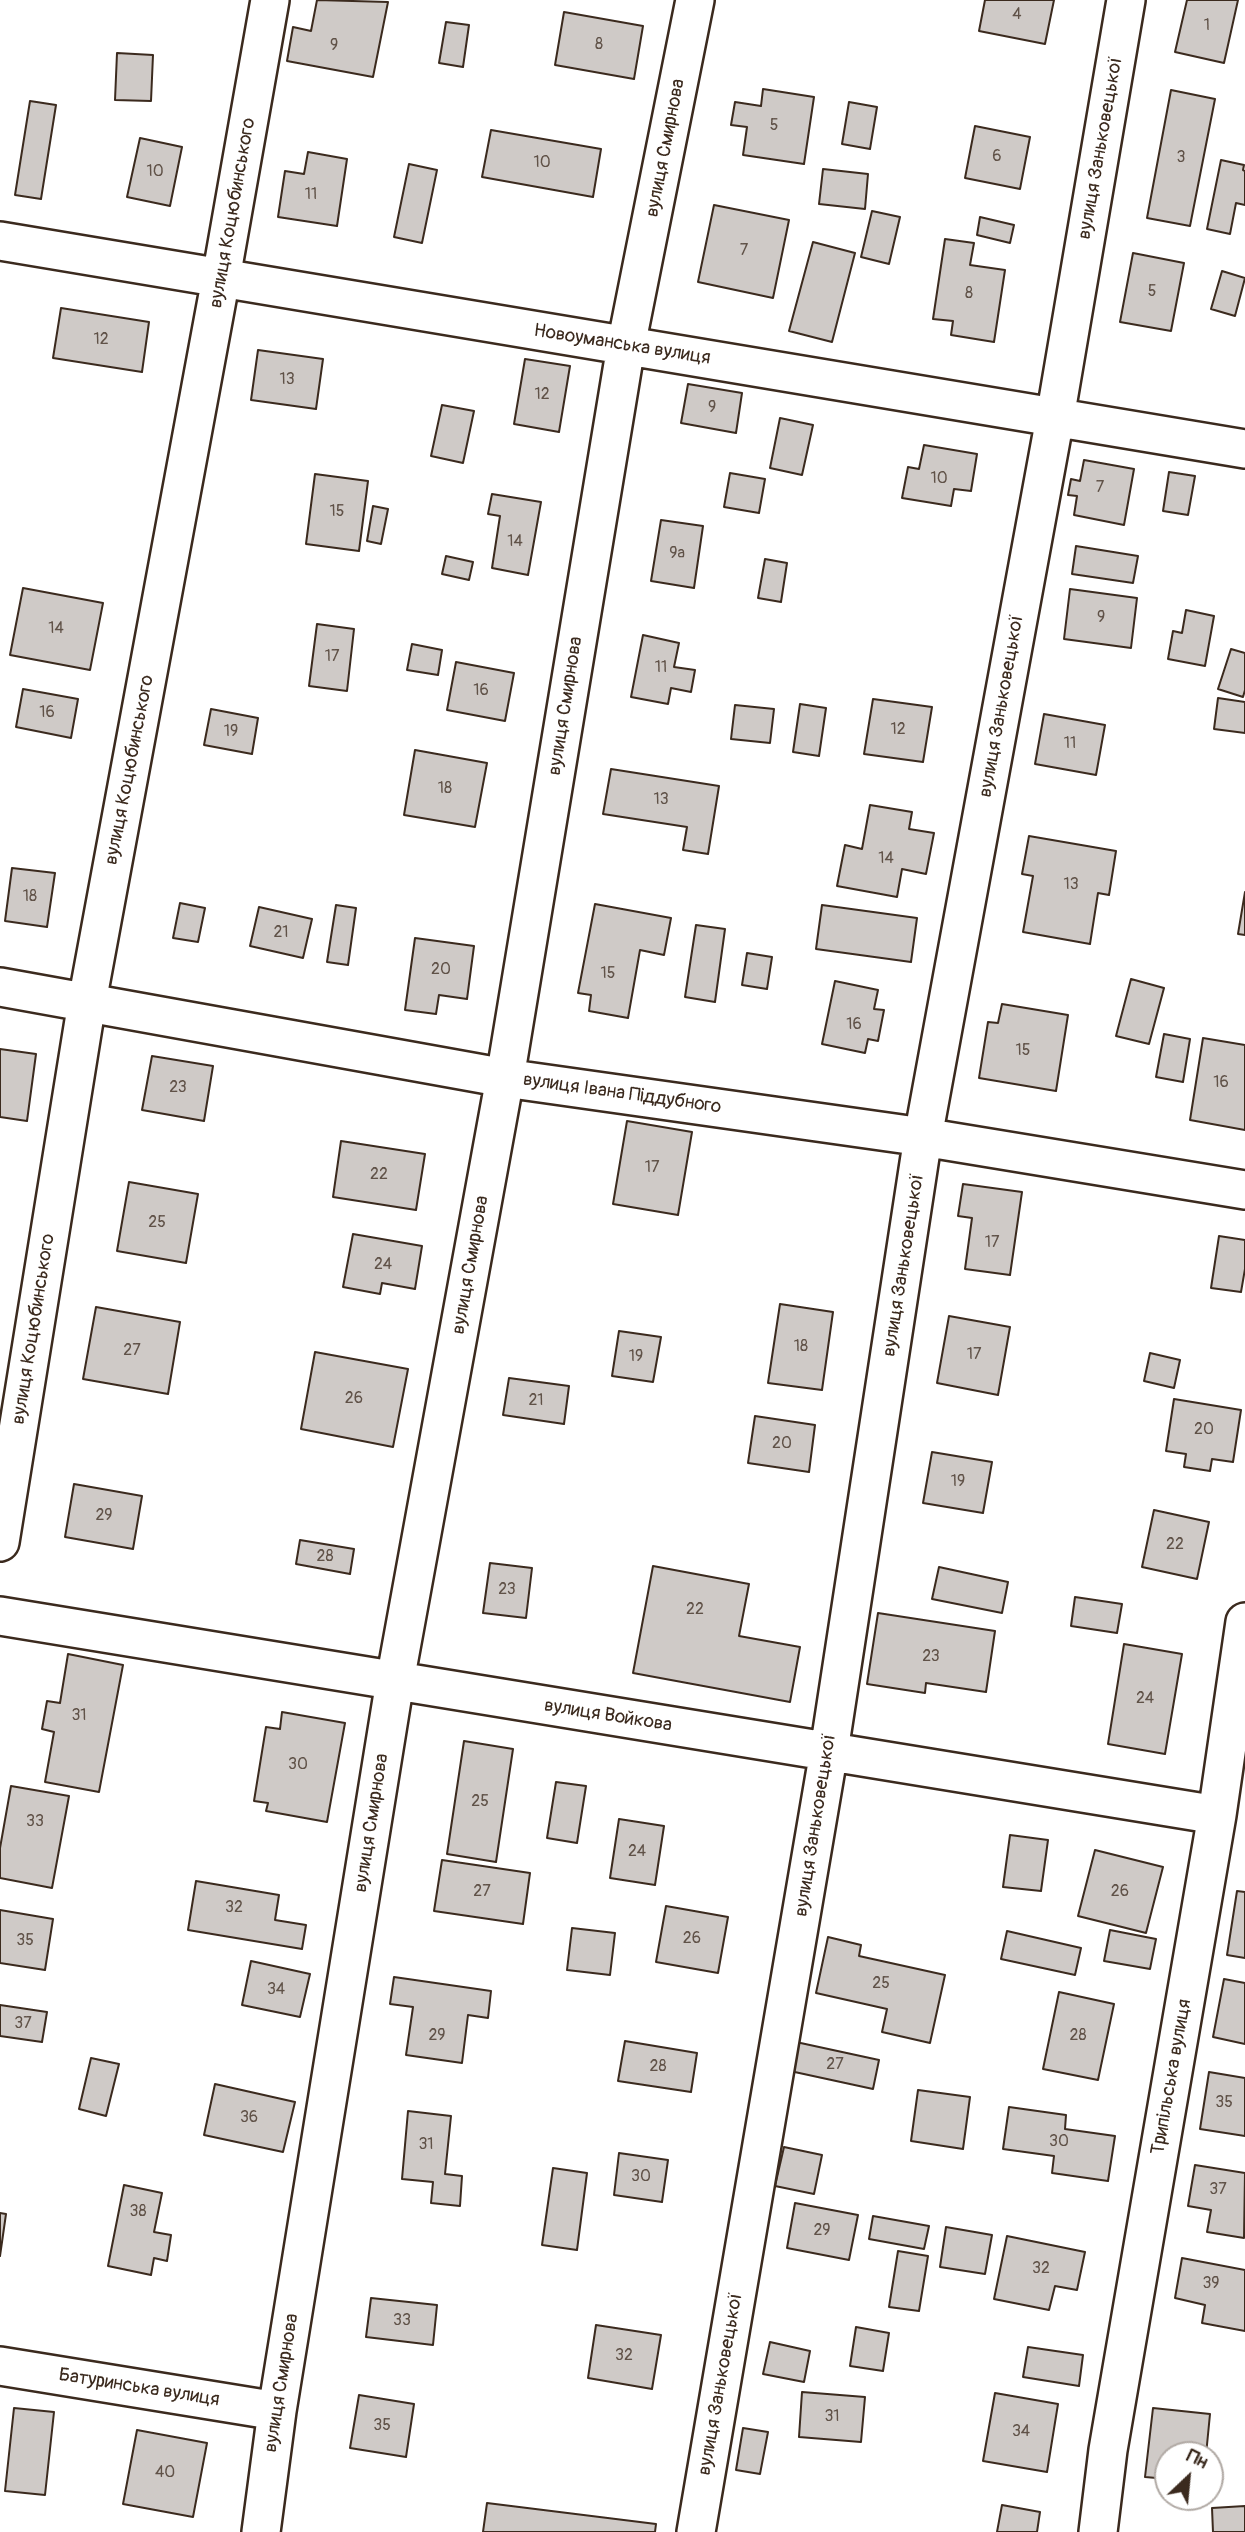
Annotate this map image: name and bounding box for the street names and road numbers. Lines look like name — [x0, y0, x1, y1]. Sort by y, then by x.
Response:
street label: вулиця Заньковецької — [1074, 55, 1128, 241]
street label: вулиця Смирнова — [641, 77, 691, 219]
street label: вулиця Коцюбинського — [205, 116, 261, 310]
street label: Новоуманська вулиця — [532, 320, 712, 370]
street label: вулиця Заньковецької — [975, 613, 1029, 799]
street label: вулиця Смирнова — [544, 635, 588, 777]
street label: вулиця Коцюбинського — [100, 673, 160, 867]
street label: вулиця Івана Піддубного — [521, 1069, 723, 1119]
street label: вулиця Заньковецької — [878, 1172, 930, 1358]
street label: вулиця Смирнова — [448, 1194, 494, 1336]
street label: вулиця Коцюбинського — [8, 1232, 60, 1426]
street label: вулиця Войкова — [542, 1695, 674, 1737]
street label: вулиця Заньковецької — [790, 1732, 842, 1918]
street label: вулиця Смирнова — [350, 1752, 394, 1894]
street label: Трипільська вулиця — [1147, 1997, 1197, 2157]
street label: вулиця Заньковецької — [694, 2291, 748, 2477]
street label: вулиця Смирнова — [260, 2312, 304, 2454]
street label: Батуринська вулиця — [57, 2364, 221, 2412]

